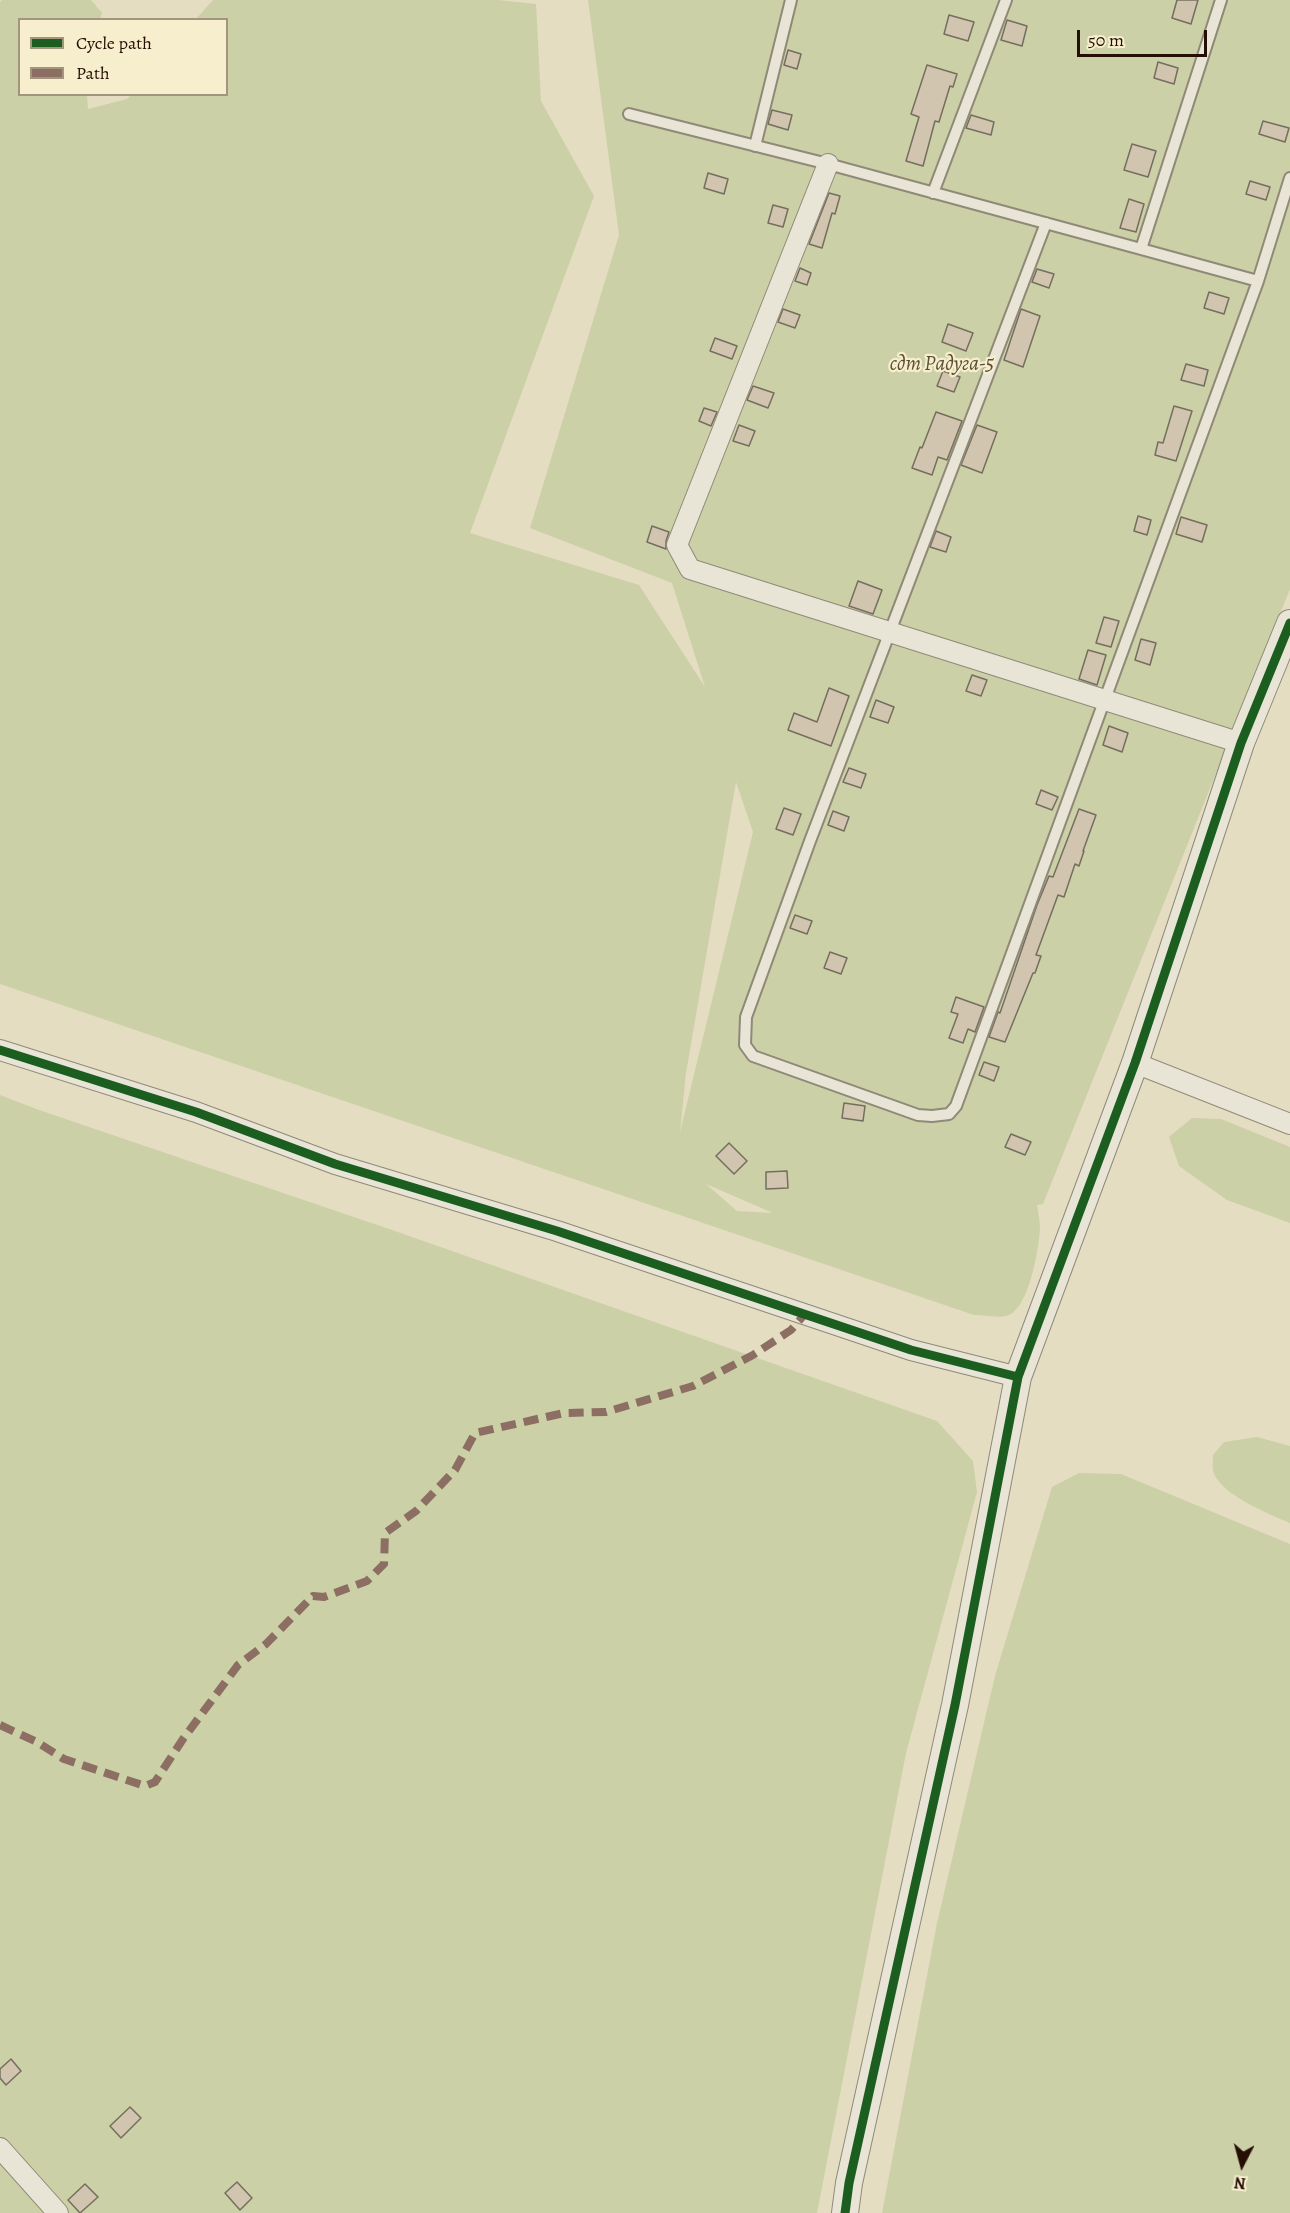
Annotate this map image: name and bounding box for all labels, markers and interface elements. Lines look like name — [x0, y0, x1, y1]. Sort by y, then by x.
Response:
legend — [18, 18, 228, 96]
scale bar — [1080, 18, 1210, 56]
text: 50 m — [1088, 28, 1124, 52]
text: Cycle path — [76, 31, 152, 55]
text: Path — [76, 61, 110, 85]
park label: сдт Радуга-5 — [890, 352, 994, 378]
north arrow — [1212, 2135, 1272, 2195]
text: N — [1233, 2171, 1247, 2194]

